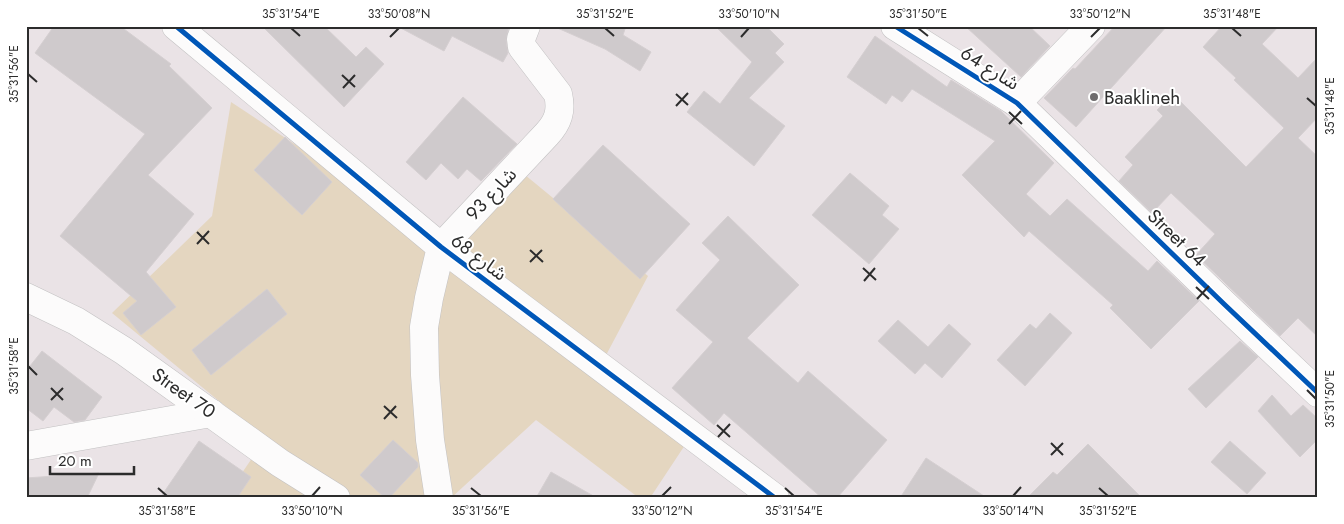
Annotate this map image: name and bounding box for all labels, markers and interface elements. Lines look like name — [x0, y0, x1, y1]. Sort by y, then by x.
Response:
text: 35°31'54"E — [262, 5, 320, 23]
text: 33°50'08"N — [368, 5, 430, 23]
text: 35°31'52"E — [576, 5, 634, 23]
text: 33°50'10"N — [718, 5, 780, 23]
text: 35°31'50"E — [889, 5, 947, 23]
text: 33°50'12"N — [1070, 5, 1130, 23]
text: 35°31'48"E — [1203, 5, 1261, 23]
street label: شارع 64 — [955, 39, 1025, 97]
text: 35°31'56"E — [5, 45, 23, 103]
text: 35°31'48"E — [1321, 77, 1339, 135]
place label: Baaklineh — [1104, 84, 1180, 111]
marker: Baaklineh — [1088, 91, 1100, 103]
street label: شارع 93 — [459, 161, 523, 227]
street label: Street 64 — [1141, 203, 1213, 273]
street label: شارع 68 — [445, 227, 513, 287]
text: 35°31'58"E — [5, 337, 23, 395]
street label: Street 70 — [147, 361, 221, 425]
text: 35°31'50"E — [1321, 370, 1339, 428]
scale bar — [50, 444, 134, 476]
text: 20 m — [58, 450, 92, 472]
text: 35°31'58"E — [138, 502, 196, 520]
text: 33°50'10"N — [281, 502, 343, 520]
text: 35°31'56"E — [452, 502, 510, 520]
text: 33°50'12"N — [632, 502, 692, 520]
text: 35°31'54"E — [765, 502, 823, 520]
text: 33°50'14"N — [982, 502, 1044, 520]
text: 35°31'52"E — [1079, 502, 1137, 520]

